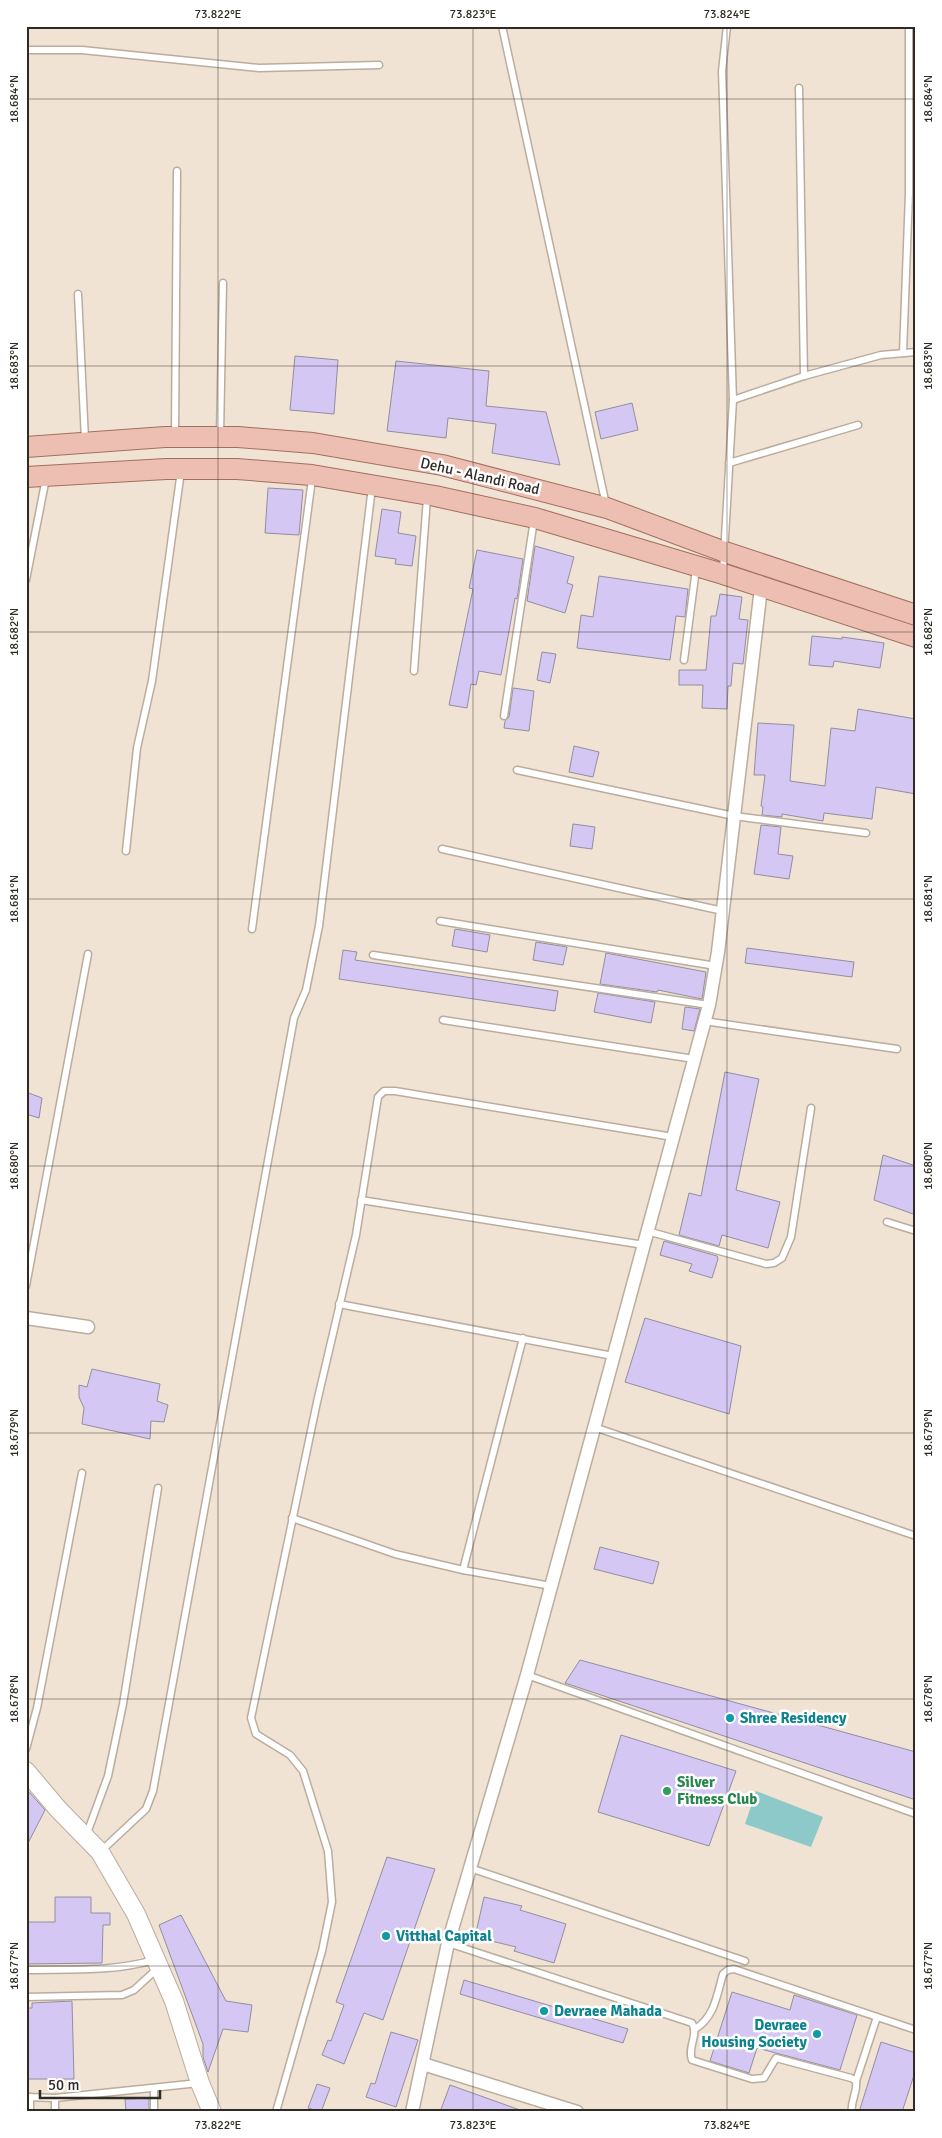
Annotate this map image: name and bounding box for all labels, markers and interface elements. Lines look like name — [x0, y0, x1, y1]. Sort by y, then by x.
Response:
text: 73.822°E — [195, 7, 242, 22]
text: 73.823°E — [450, 7, 497, 22]
text: 73.824°E — [704, 7, 751, 22]
text: 18.684°N — [7, 75, 22, 123]
text: 18.684°N — [921, 75, 936, 123]
text: 18.683°N — [7, 342, 22, 390]
text: 18.683°N — [921, 342, 936, 390]
street label: Dehu - Alandi Road — [419, 454, 542, 499]
text: 18.682°N — [7, 608, 22, 656]
text: 18.682°N — [921, 608, 936, 656]
text: 18.681°N — [7, 875, 22, 923]
text: 18.681°N — [921, 875, 936, 923]
text: 18.680°N — [7, 1142, 22, 1190]
text: 18.680°N — [921, 1142, 936, 1190]
text: 18.679°N — [7, 1409, 22, 1457]
text: 18.679°N — [921, 1409, 936, 1457]
text: 18.678°N — [7, 1675, 22, 1723]
text: 18.678°N — [921, 1675, 936, 1723]
place label: Shree Residency — [740, 1709, 847, 1727]
marker: Shree Residency — [724, 1712, 736, 1724]
place label: Silver Fitness Club — [677, 1773, 757, 1808]
marker: Silver Fitness Club — [661, 1785, 673, 1797]
place label: Vitthal Capital — [396, 1927, 492, 1945]
marker: Vitthal Capital — [380, 1930, 392, 1942]
text: 18.677°N — [7, 1942, 22, 1990]
text: 18.677°N — [921, 1942, 936, 1990]
place label: Devraee Mahada — [554, 2002, 662, 2020]
marker: Devraee Mahada — [538, 2005, 550, 2017]
place label: Devraee Housing Society — [701, 2016, 808, 2051]
marker: Devraee Housing Society — [811, 2028, 823, 2040]
scale bar — [40, 2068, 160, 2100]
text: 50 m — [48, 2076, 79, 2094]
text: 73.822°E — [195, 2118, 242, 2133]
text: 73.823°E — [450, 2118, 497, 2133]
text: 73.824°E — [704, 2118, 751, 2133]

